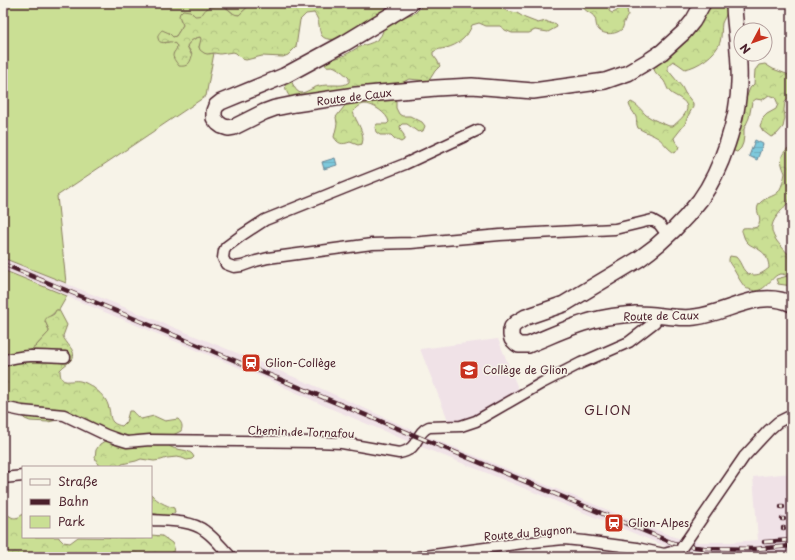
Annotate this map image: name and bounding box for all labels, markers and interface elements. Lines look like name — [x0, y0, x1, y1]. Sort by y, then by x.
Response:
north arrow — [733, 22, 773, 62]
text: N — [736, 40, 754, 58]
street label: Route de Caux — [315, 83, 393, 110]
street label: Route de Caux — [623, 306, 699, 325]
station icon: Glion-Collège — [240, 352, 262, 374]
place label: Glion-Collège — [265, 354, 336, 371]
school or university icon: Collège de Glion — [458, 359, 480, 381]
place label: Collège de Glion — [483, 361, 568, 378]
district label: GLION — [584, 400, 632, 419]
street label: Chemin de Tornafou — [247, 421, 355, 442]
legend — [22, 466, 152, 538]
text: Straße — [58, 472, 98, 490]
text: Bahn — [58, 492, 89, 510]
text: Park — [58, 512, 85, 530]
station icon: Glion-Alpes — [603, 512, 625, 534]
place label: Glion-Alpes — [628, 514, 689, 531]
street label: Route du Bugnon — [483, 520, 573, 545]

